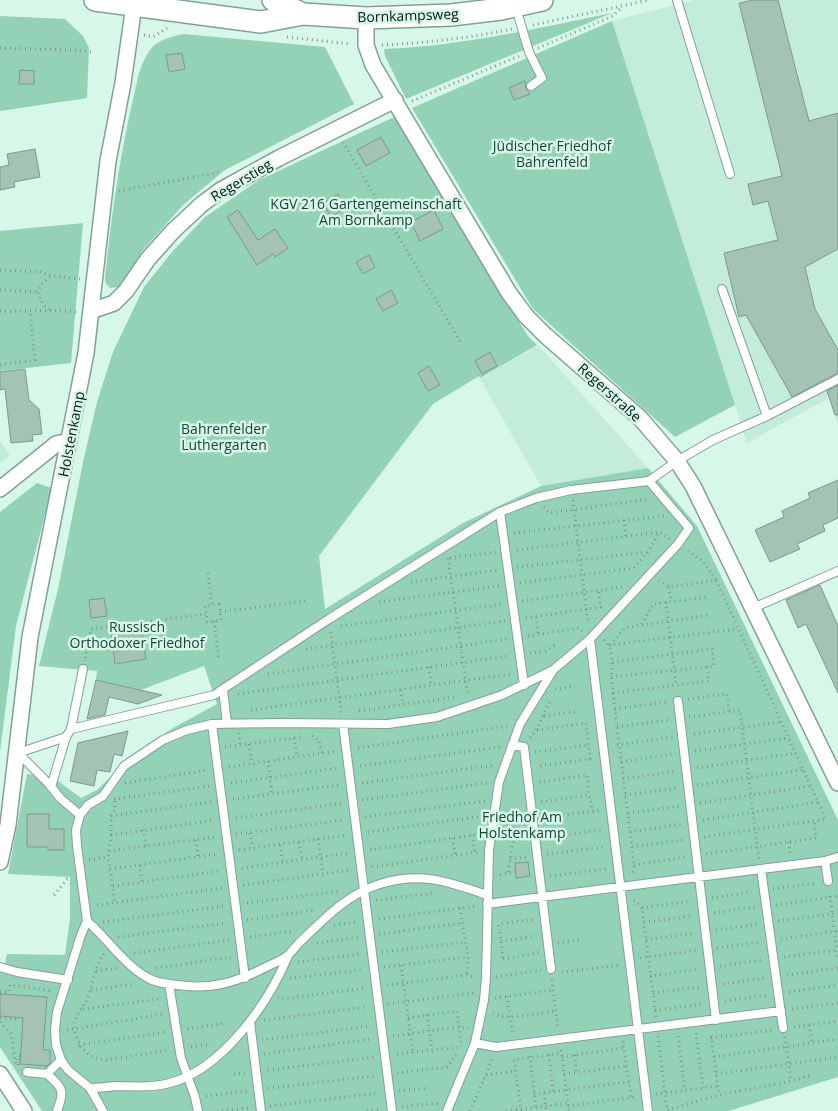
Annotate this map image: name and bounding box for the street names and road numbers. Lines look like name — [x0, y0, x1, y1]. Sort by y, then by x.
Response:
street label: Bornkampsweg — [357, 4, 459, 26]
street label: Regerstieg — [207, 154, 276, 206]
street label: Regerstraße — [574, 358, 646, 426]
street label: Holstenkamp — [53, 389, 89, 479]

